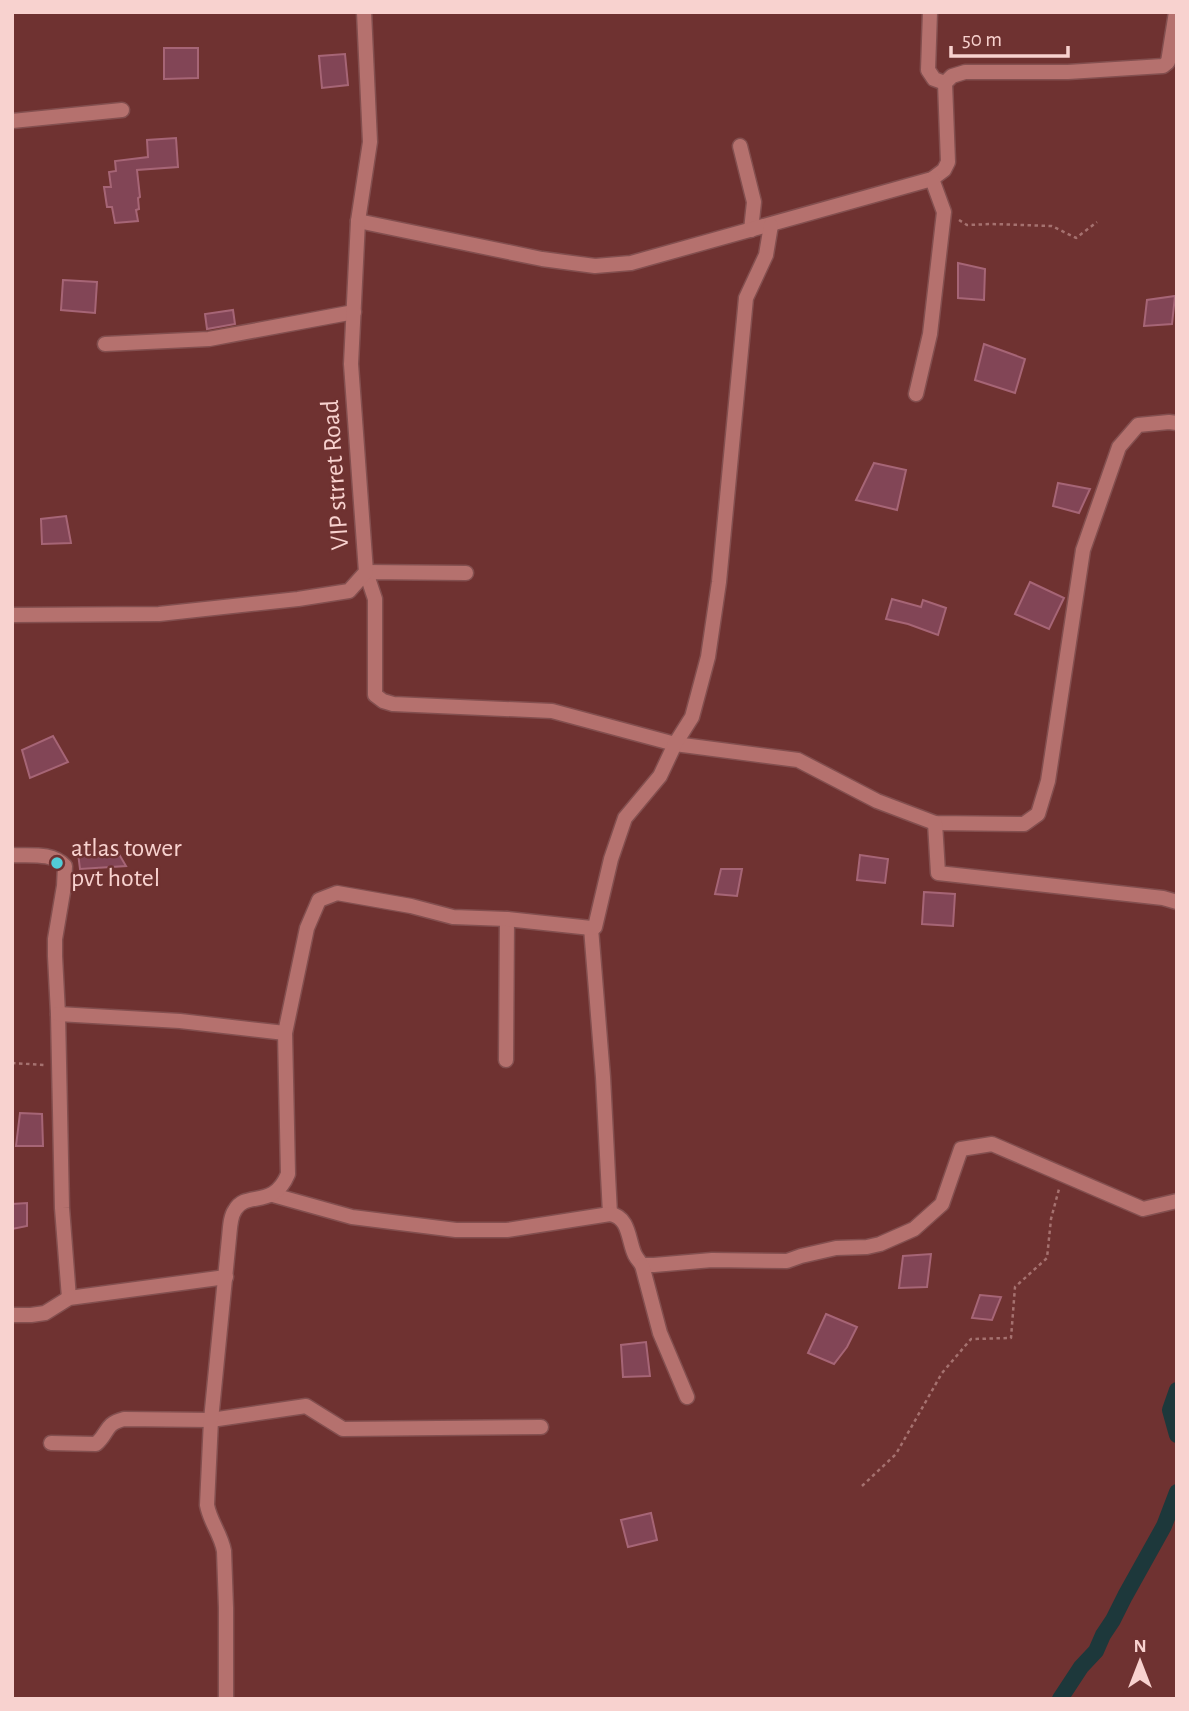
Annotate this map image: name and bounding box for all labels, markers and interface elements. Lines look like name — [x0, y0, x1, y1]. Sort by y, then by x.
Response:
scale bar — [951, 14, 1068, 58]
text: 50 m — [962, 29, 1002, 50]
street label: VIP strret Road — [317, 399, 353, 551]
place label: atlas tower pvt hotel — [71, 835, 182, 891]
marker: atlas tower pvt hotel — [49, 855, 65, 871]
north arrow — [1105, 1627, 1175, 1697]
text: N — [1133, 1637, 1147, 1656]

